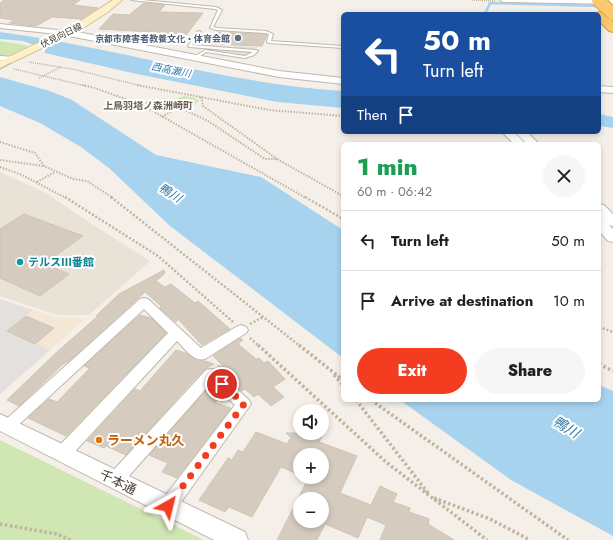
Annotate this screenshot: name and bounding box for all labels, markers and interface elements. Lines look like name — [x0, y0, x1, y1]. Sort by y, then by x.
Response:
street label: 伏見向日線 — [38, 19, 85, 51]
text: 50 m — [423, 20, 491, 61]
icon: left — [357, 28, 409, 80]
place label: 京都市障害者教養文化・体育会館 — [95, 32, 230, 45]
marker: 京都市障害者教養文化・体育会館 — [233, 33, 243, 43]
text: Turn left — [423, 58, 483, 84]
water label: 西高瀬川 — [150, 59, 193, 81]
district label: 上鳥羽塔ノ森洲崎町 — [103, 98, 193, 113]
text: Then — [357, 104, 387, 126]
icon: arrive — [395, 104, 417, 126]
text: 1 min — [357, 149, 418, 184]
button: close — [543, 155, 585, 197]
water label: 鴨川 — [155, 179, 187, 208]
text: 60 m · 06:42 — [357, 182, 432, 201]
icon: left — [357, 230, 379, 252]
text: Turn left — [391, 230, 449, 252]
text: 50 m — [551, 230, 585, 252]
place label: テルスⅢ番館 — [28, 254, 94, 270]
marker: テルスⅢ番館 — [15, 257, 25, 267]
icon: arrive — [357, 290, 379, 312]
text: Arrive at destination — [391, 290, 533, 312]
text: 10 m — [553, 290, 585, 312]
button: Exit — [357, 348, 467, 394]
button: Share — [475, 348, 585, 394]
pin — [205, 367, 239, 401]
icon: arrive — [211, 373, 233, 395]
map controls — [293, 404, 329, 528]
button: sound — [293, 404, 329, 440]
water label: 鴨川 — [549, 411, 585, 444]
place label: ラーメン丸久 — [107, 431, 184, 450]
marker: ラーメン丸久 — [94, 435, 104, 445]
button: + — [293, 448, 329, 484]
street label: 千本通 — [96, 465, 140, 499]
position arrow — [147, 485, 189, 527]
button: − — [293, 492, 329, 528]

